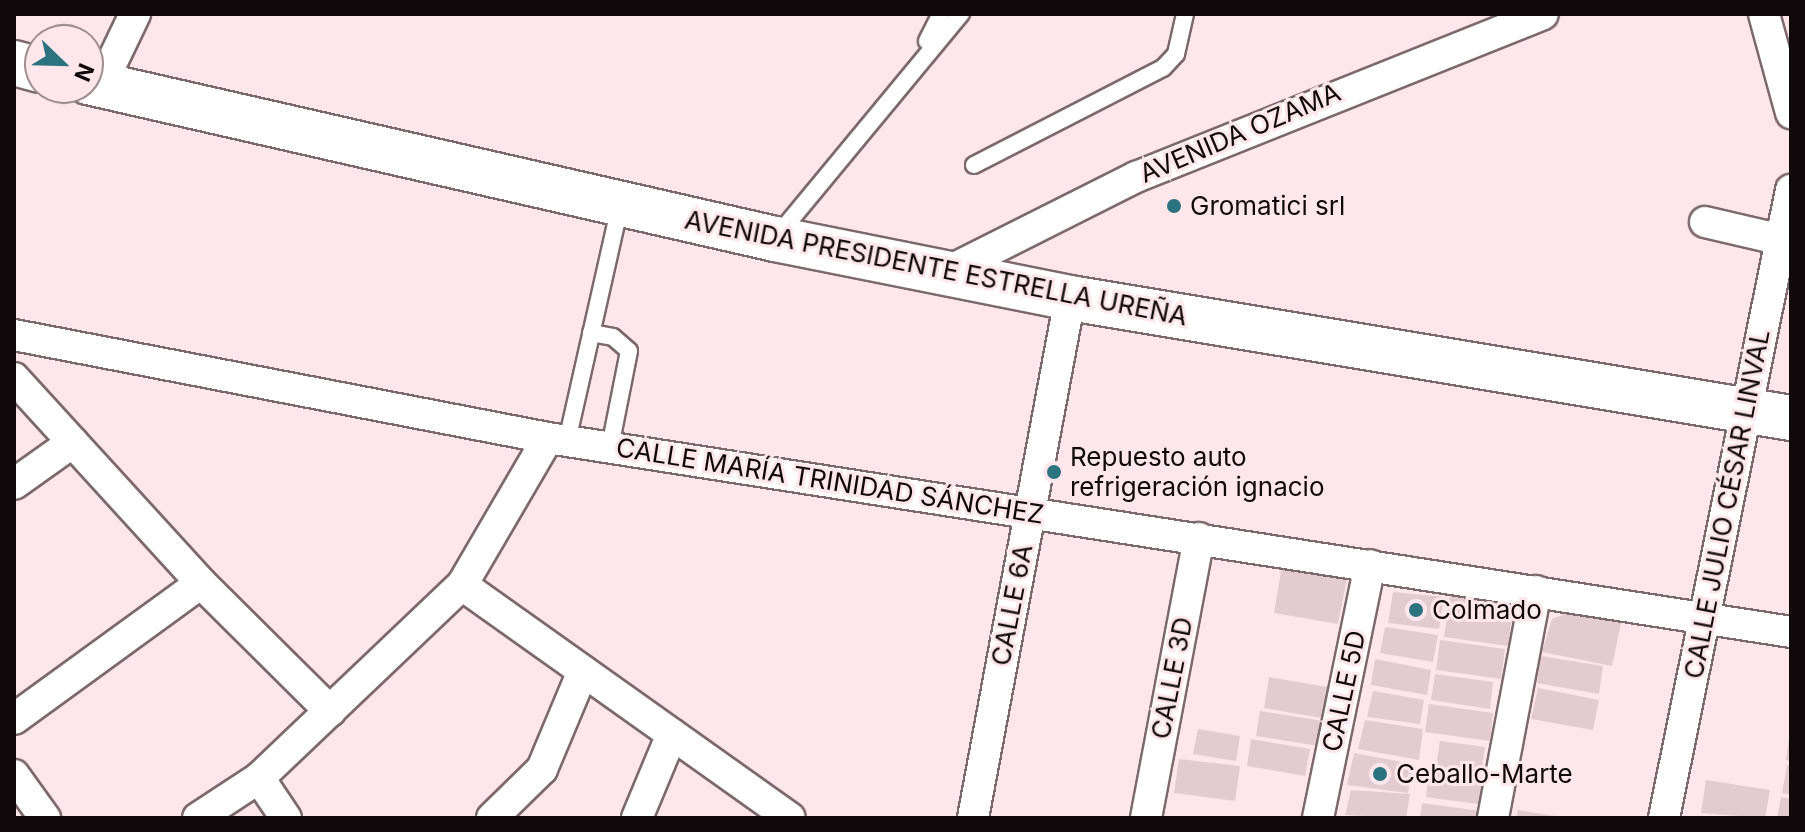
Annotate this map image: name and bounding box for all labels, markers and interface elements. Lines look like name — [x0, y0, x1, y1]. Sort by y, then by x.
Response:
north arrow — [24, 24, 104, 104]
text: N — [69, 60, 99, 85]
street label: AVENIDA OZAMA — [1135, 77, 1345, 189]
place label: Gromatici srl — [1190, 190, 1345, 222]
marker: Gromatici srl — [1165, 197, 1183, 215]
street label: AVENIDA PRESIDENTE ESTRELLA UREÑA — [682, 204, 1190, 332]
street label: CALLE JULIO CÉSAR LINVAL — [1678, 327, 1776, 681]
street label: CALLE MARÍA TRINIDAD SÁNCHEZ — [614, 432, 1046, 530]
place label: Repuesto auto refrigeración ignacio — [1070, 441, 1324, 502]
marker: Repuesto auto refrigeración ignacio — [1045, 463, 1063, 481]
street label: CALLE 6A — [985, 542, 1039, 668]
place label: Colmado — [1432, 594, 1542, 626]
marker: Colmado — [1407, 601, 1425, 619]
street label: CALLE 3D — [1145, 614, 1199, 742]
street label: CALLE 5D — [1316, 627, 1372, 755]
place label: Ceballo-Marte — [1396, 758, 1573, 790]
marker: Ceballo-Marte — [1371, 765, 1389, 783]

